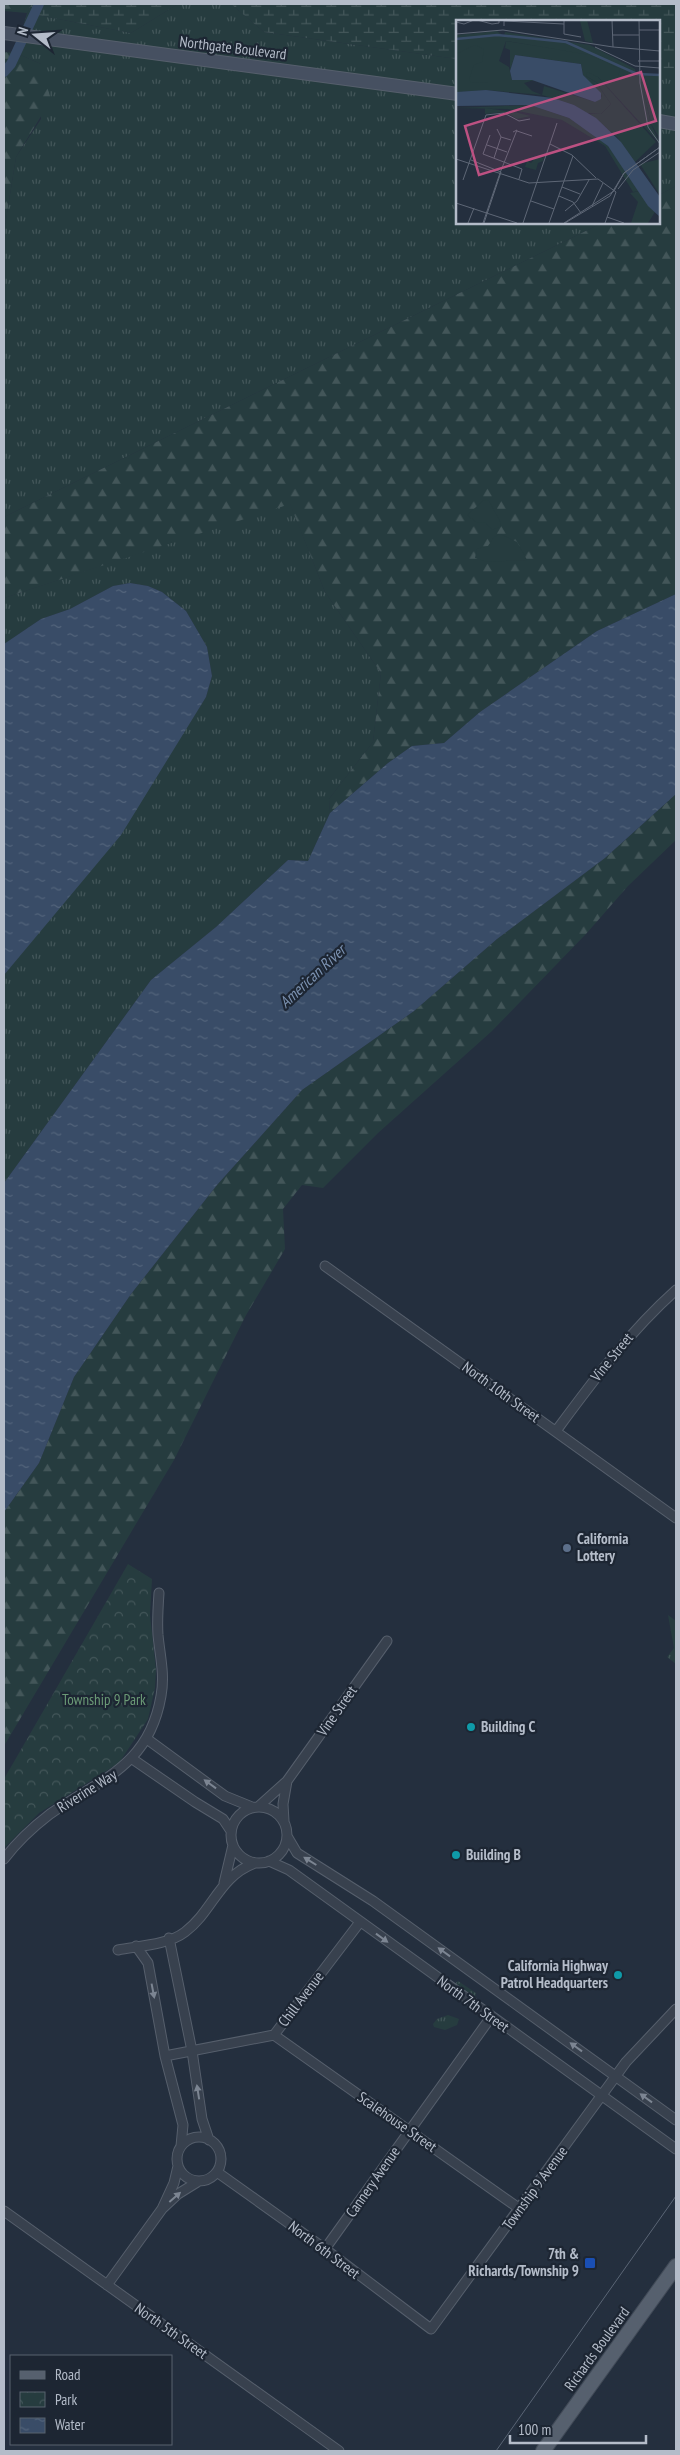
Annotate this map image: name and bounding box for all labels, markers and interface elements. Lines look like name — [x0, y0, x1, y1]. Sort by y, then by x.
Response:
north arrow — [10, 10, 60, 60]
inset map — [456, 20, 660, 224]
text: N — [13, 25, 32, 37]
street label: Northgate Boulevard — [179, 32, 288, 63]
water label: American River — [275, 938, 351, 1012]
street label: Vine Street — [586, 1328, 637, 1386]
street label: North 10th Street — [459, 1357, 544, 1426]
place label: California Lottery — [577, 1529, 628, 1565]
marker: California Lottery — [561, 1542, 573, 1554]
street label: Vine Street — [312, 1682, 361, 1740]
park label: Township 9 Park — [62, 1690, 146, 1709]
place label: Building C — [481, 1717, 535, 1736]
marker: Building C — [465, 1721, 477, 1733]
street label: Riverine Way — [53, 1765, 120, 1816]
one-way arrow — [203, 1779, 217, 1789]
place label: Building B — [466, 1845, 521, 1864]
marker: Building B — [450, 1849, 462, 1861]
one-way arrow — [303, 1856, 317, 1865]
one-way arrow — [375, 1933, 388, 1943]
one-way arrow — [437, 1947, 451, 1957]
place label: California Highway Patrol Headquarters — [501, 1956, 609, 1992]
street label: Chill Avenue — [274, 1967, 328, 2030]
marker: California Highway Patrol Headquarters — [612, 1969, 624, 1981]
street label: North 7th Street — [434, 1971, 513, 2036]
one-way arrow — [149, 1984, 157, 1999]
one-way arrow — [570, 2042, 583, 2053]
one-way arrow — [194, 2084, 202, 2100]
street label: Scalehouse Street — [354, 2087, 441, 2156]
one-way arrow — [639, 2093, 653, 2103]
street label: Township 9 Avenue — [498, 2142, 571, 2233]
street label: Cannery Avenue — [341, 2143, 404, 2221]
one-way arrow — [168, 2192, 181, 2203]
street label: North 6th Street — [285, 2217, 364, 2283]
place label: 7th & Richards/Township 9 — [468, 2244, 579, 2280]
marker: 7th & Richards/Township 9 — [583, 2256, 597, 2270]
street label: North 5th Street — [131, 2299, 211, 2363]
street label: Richards Boulevard — [560, 2303, 633, 2394]
legend — [10, 2355, 172, 2445]
text: Road — [55, 2365, 81, 2384]
text: Park — [55, 2390, 77, 2409]
scale bar — [510, 2412, 646, 2444]
text: Water — [55, 2415, 86, 2434]
text: 100 m — [518, 2420, 551, 2439]

